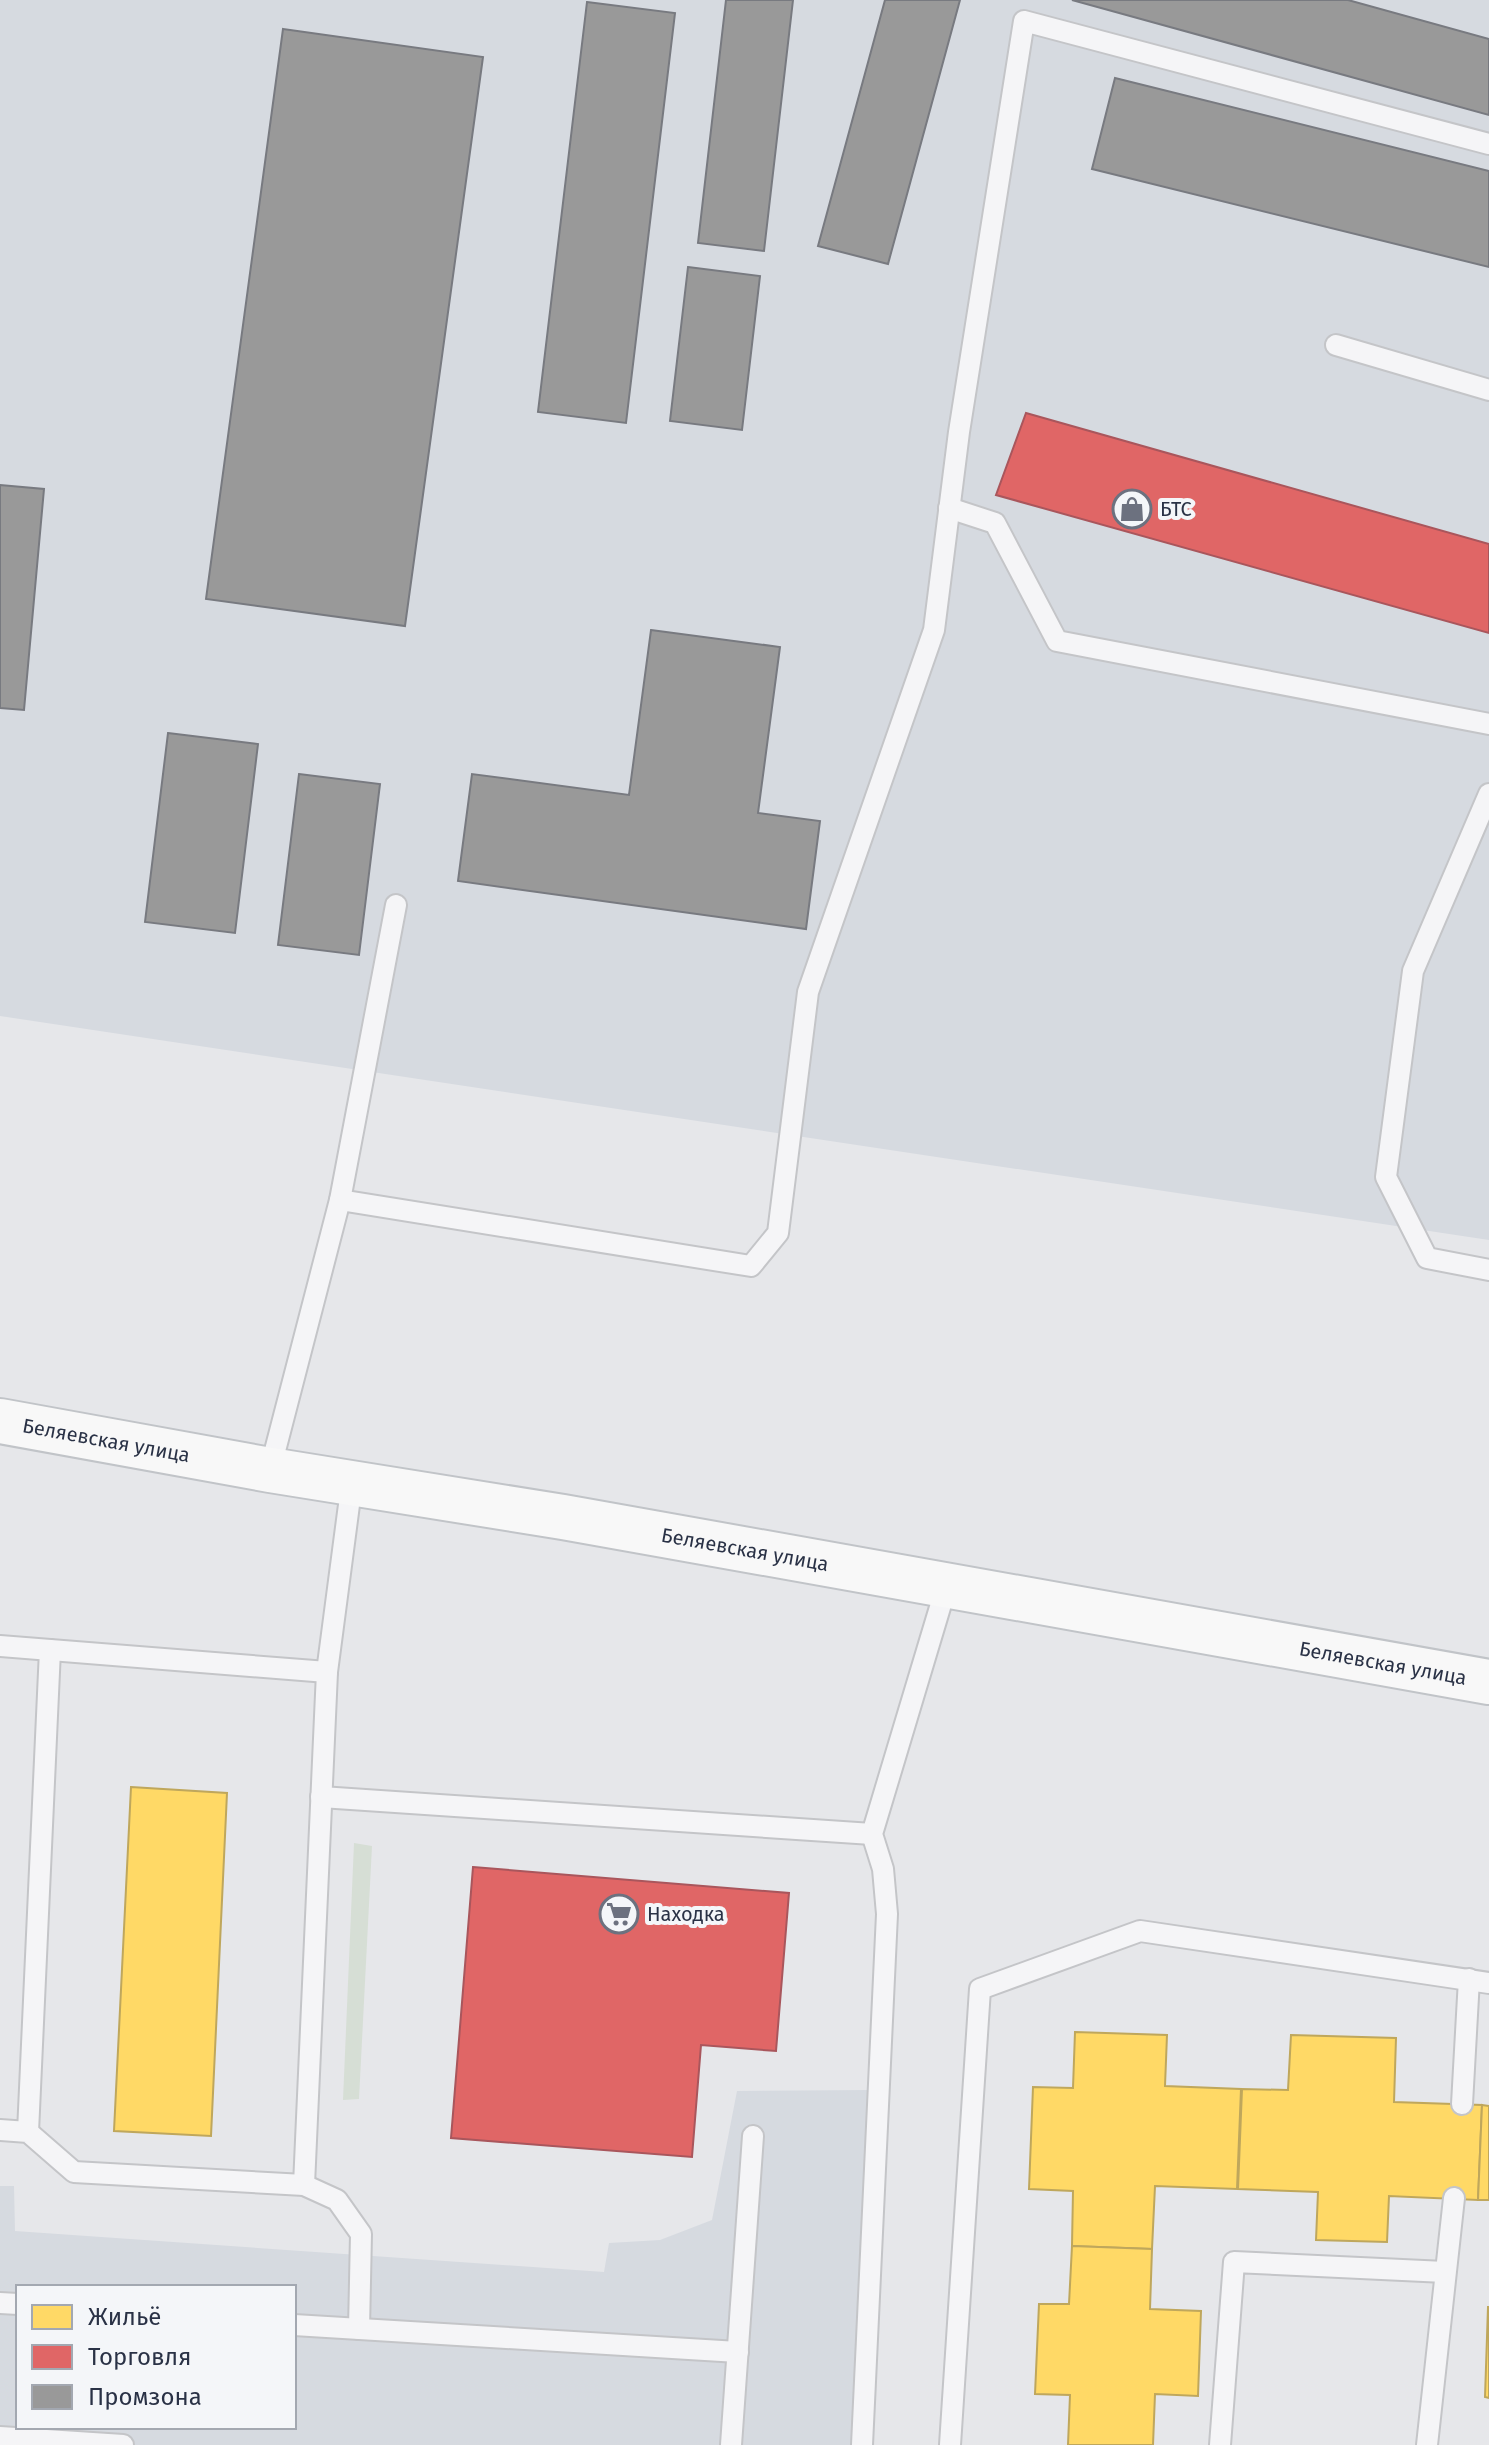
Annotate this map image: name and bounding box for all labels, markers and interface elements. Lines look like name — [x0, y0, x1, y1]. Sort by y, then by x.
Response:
shop icon: БТС — [1111, 488, 1153, 530]
place label: БТС — [1160, 497, 1192, 521]
street label: Беляевская улица — [21, 1413, 192, 1467]
street label: Беляевская улица — [659, 1523, 831, 1576]
street label: Беляевская улица — [1297, 1636, 1469, 1690]
supermarket icon: Находка — [598, 1893, 640, 1935]
place label: Находка — [647, 1902, 725, 1926]
legend — [16, 2285, 296, 2429]
text: Жильё — [88, 2303, 161, 2331]
text: Торговля — [88, 2343, 191, 2371]
text: Промзона — [88, 2383, 202, 2411]

